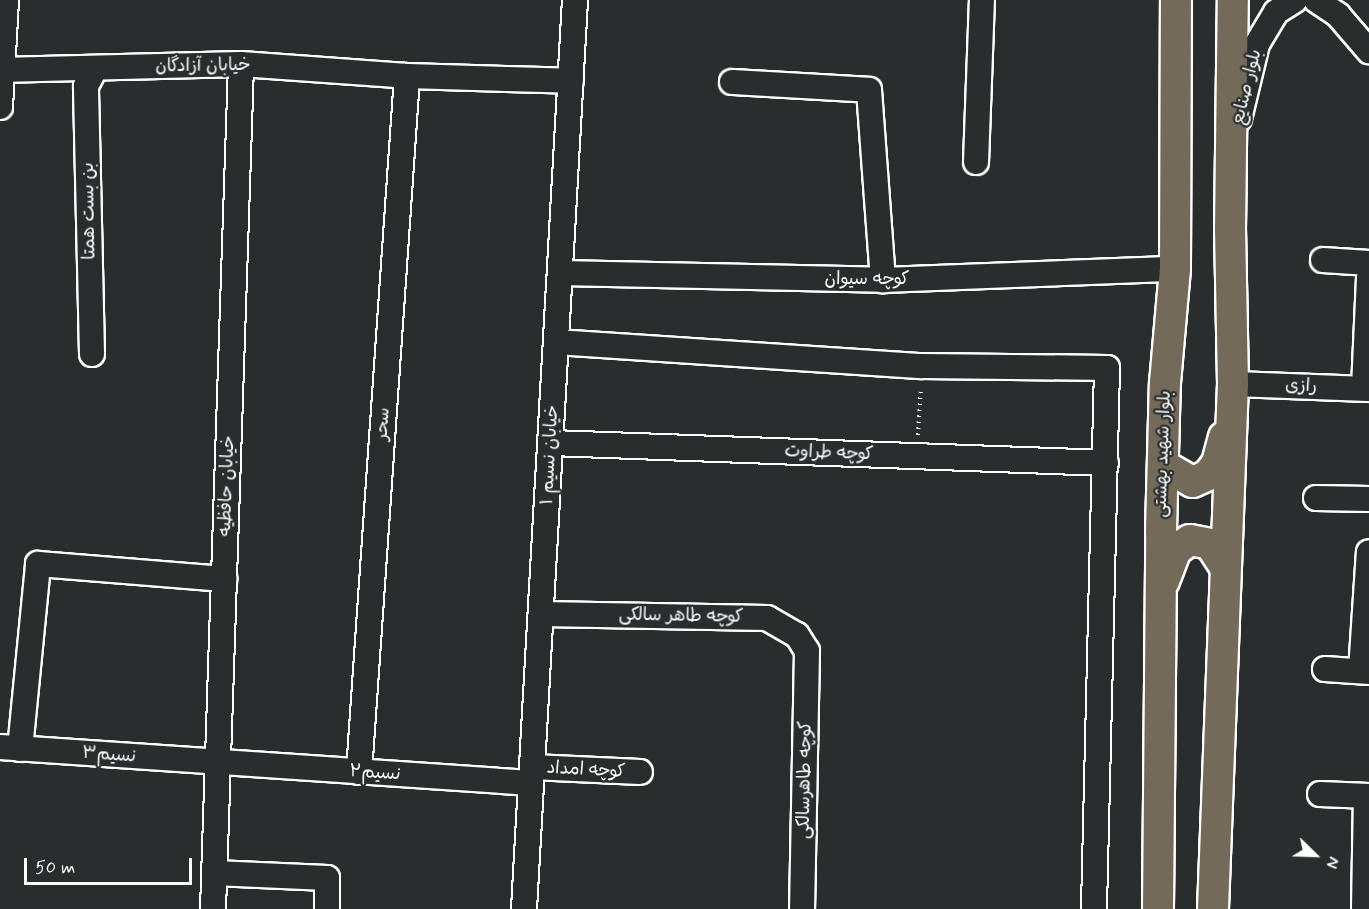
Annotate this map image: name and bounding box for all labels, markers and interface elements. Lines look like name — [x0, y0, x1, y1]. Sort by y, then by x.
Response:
street label: بلوار صنایع — [1227, 47, 1267, 127]
street label: خیابان آزادگان — [155, 54, 251, 78]
street label: بن بست همتا — [77, 162, 101, 260]
street label: کوچه سیوان — [824, 268, 910, 290]
street label: رازی — [1285, 375, 1317, 397]
street label: بلوار شهید بهشتی — [1150, 390, 1176, 518]
street label: خیابان نسیم ۱ — [537, 404, 563, 506]
street label: سحر — [371, 407, 395, 441]
street label: خیابان حافظیه — [214, 435, 240, 537]
street label: کوچه طراوت — [784, 441, 874, 465]
street label: کوچه طاهر سالکی — [618, 604, 744, 628]
street label: کوچه طاهرسالکی — [793, 721, 817, 839]
street label: نسیم۳ — [81, 742, 137, 768]
street label: کوچه امداد — [546, 757, 626, 783]
street label: نسیم۲ — [349, 760, 401, 786]
north arrow — [1285, 825, 1345, 885]
scale bar — [27, 846, 195, 884]
text: N — [1320, 853, 1344, 871]
text: 50 m — [35, 856, 75, 880]

